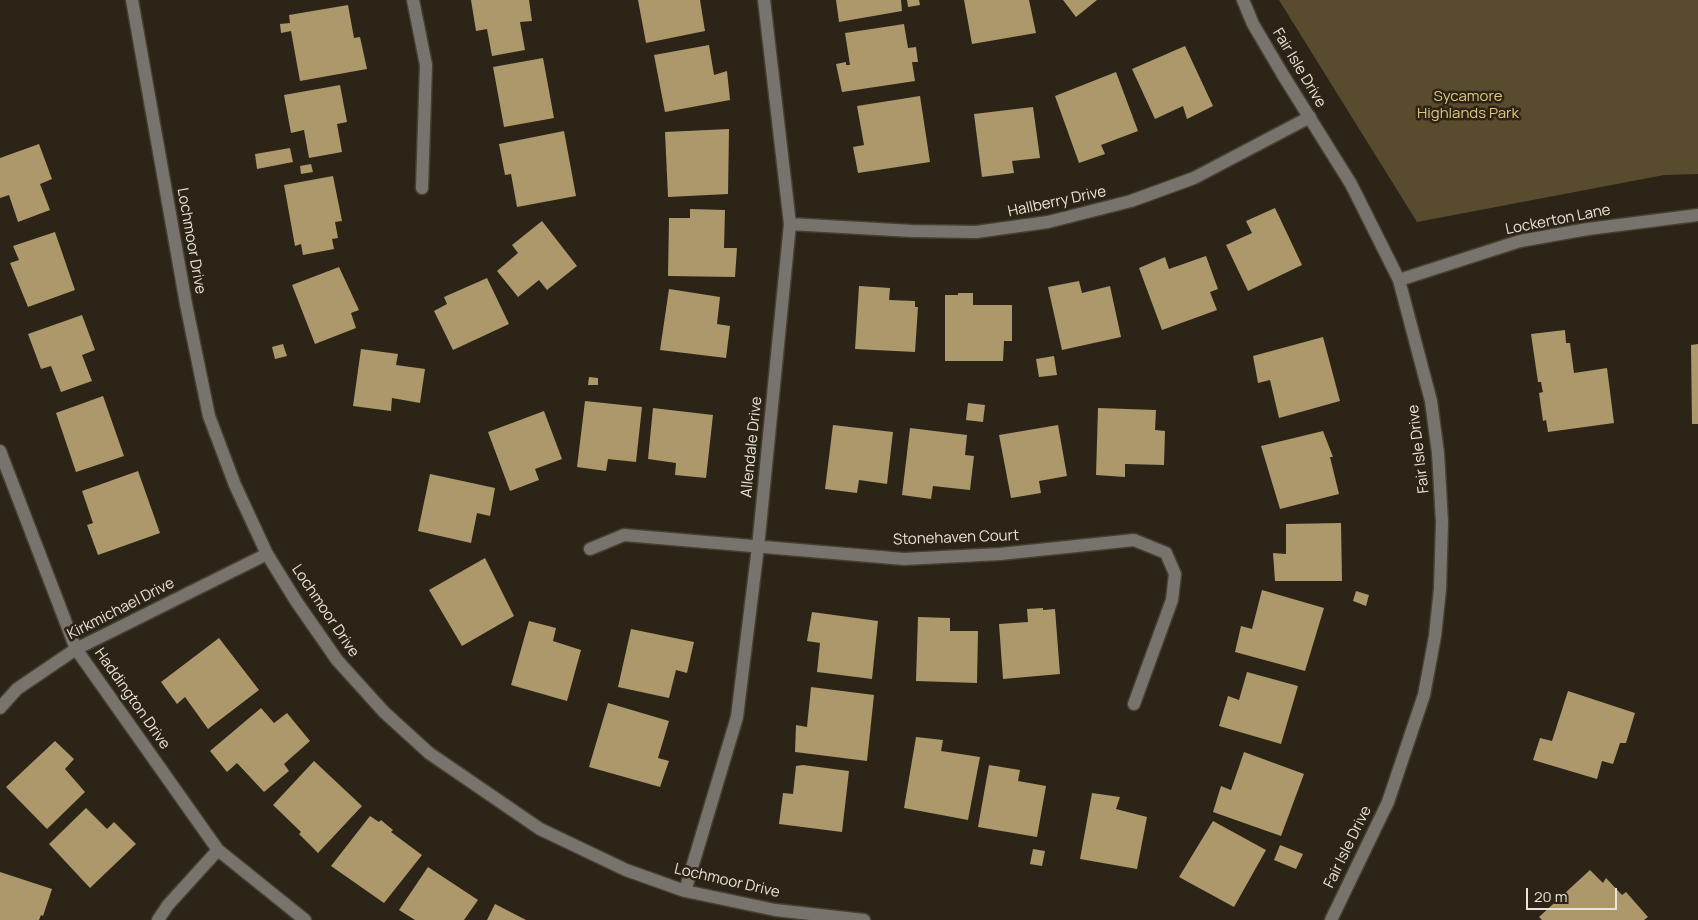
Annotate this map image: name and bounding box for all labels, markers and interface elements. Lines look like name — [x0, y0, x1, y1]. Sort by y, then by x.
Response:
street label: Fair Isle Drive — [1268, 25, 1330, 111]
park label: Sycamore Highlands Park — [1417, 88, 1519, 123]
street label: Hallberry Drive — [1006, 183, 1108, 221]
street label: Lochmoor Drive — [173, 186, 209, 296]
street label: Lockerton Lane — [1504, 201, 1612, 239]
street label: Allendale Drive — [738, 396, 766, 498]
street label: Fair Isle Drive — [1405, 404, 1433, 494]
street label: Stonehaven Court — [893, 527, 1019, 549]
street label: Lochmoor Drive — [287, 561, 363, 661]
street label: Kirkmichael Drive — [65, 574, 177, 644]
street label: Haddington Drive — [90, 645, 174, 753]
street label: Fair Isle Drive — [1320, 803, 1376, 891]
street label: Lochmoor Drive — [673, 860, 781, 902]
scale bar — [1528, 878, 1619, 910]
text: 20 m — [1534, 886, 1567, 907]

